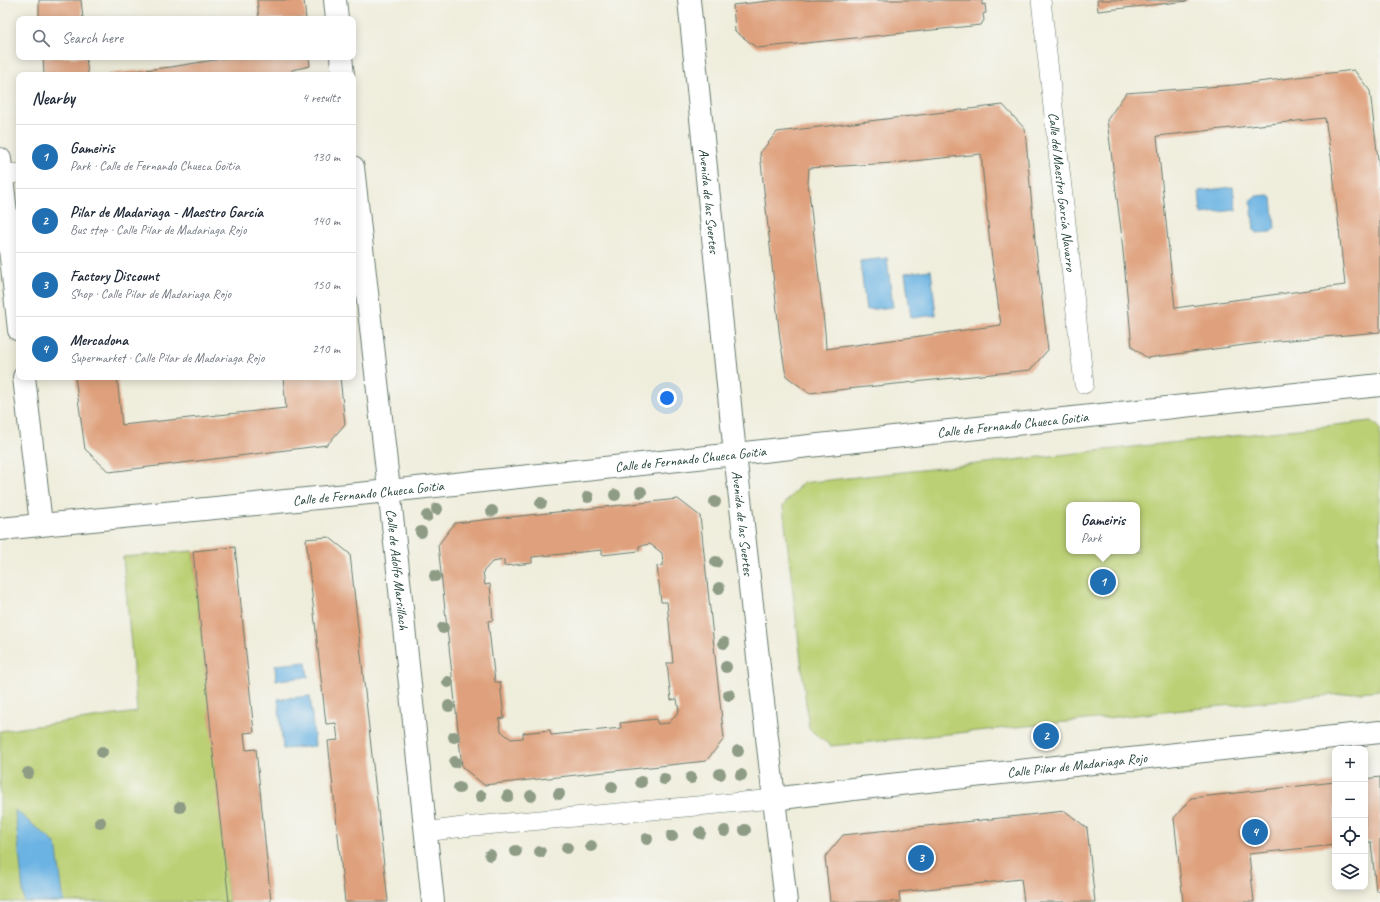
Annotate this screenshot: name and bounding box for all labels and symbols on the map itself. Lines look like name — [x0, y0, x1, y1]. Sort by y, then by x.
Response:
street label: Calle del Maestro García Navarro — [1045, 111, 1080, 273]
street label: Avenida de las Suertes — [696, 148, 723, 255]
your location — [657, 388, 677, 408]
street label: Calle de Fernando Chueca Goitia — [936, 408, 1090, 441]
street label: Calle de Fernando Chueca Goitia — [614, 442, 768, 475]
street label: Avenida de las Suertes — [728, 470, 757, 578]
street label: Calle de Fernando Chueca Goitia — [292, 477, 445, 509]
street label: Calle de Adolfo Marsillach — [383, 508, 413, 631]
pin: 1 — [1090, 567, 1116, 597]
pin: 2 — [1033, 721, 1059, 751]
street label: Calle Pilar de Madariaga Rojo — [1006, 749, 1149, 781]
pin: 4 — [1242, 817, 1268, 847]
pin: 3 — [908, 843, 934, 873]

